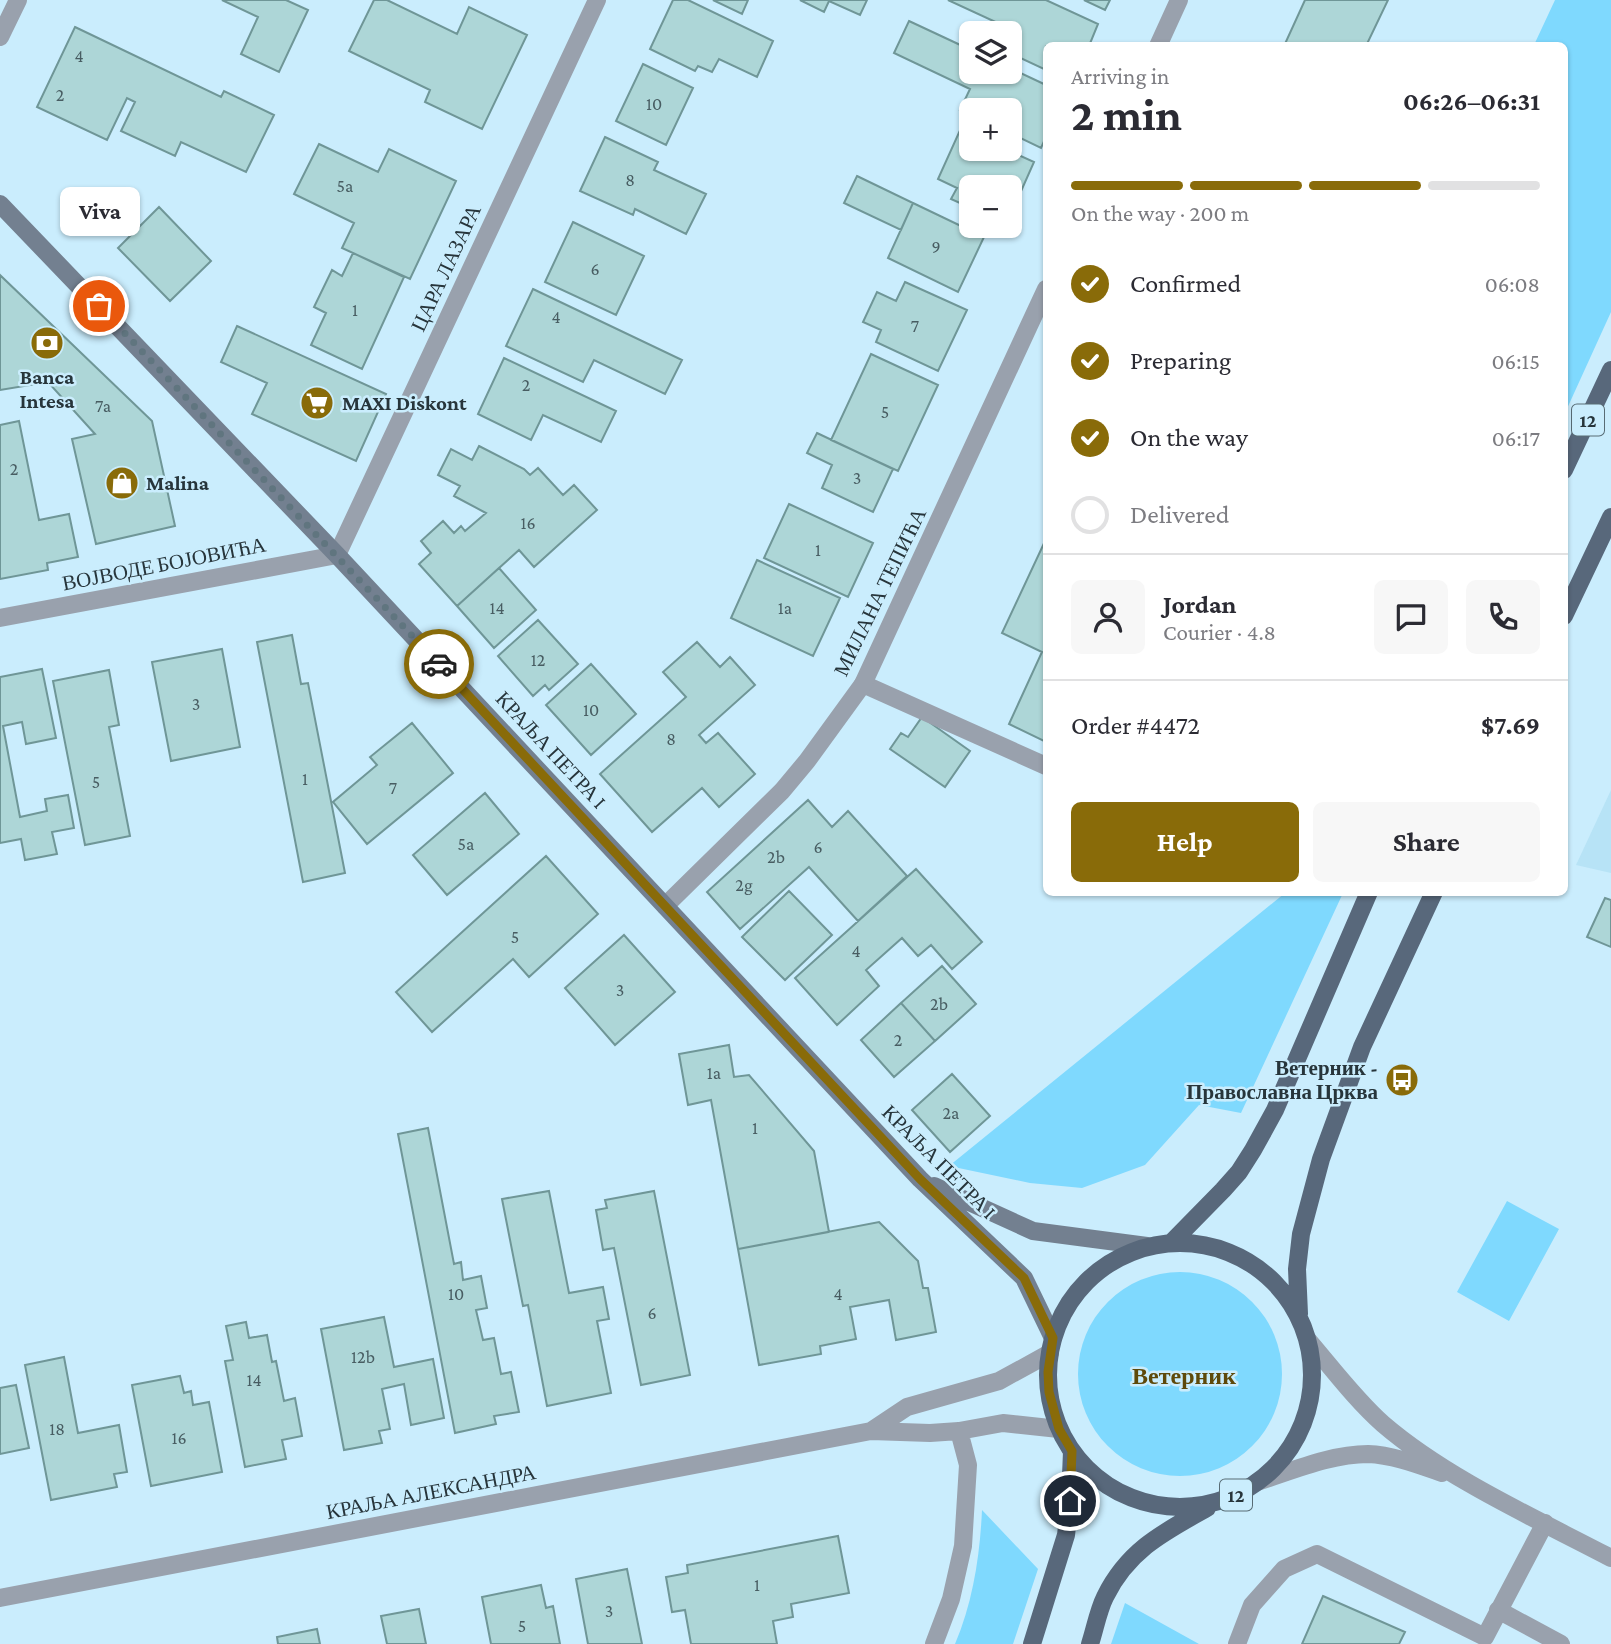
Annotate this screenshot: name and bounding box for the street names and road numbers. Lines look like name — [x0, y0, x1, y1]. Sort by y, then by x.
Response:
street label: ЦАРА ЛАЗАРА — [406, 200, 486, 335]
road number: 12 — [1572, 404, 1604, 436]
street label: МИЛАНА ТЕПИЋА — [829, 503, 932, 680]
street label: ВОЈВОДЕ БОЈОВИЋА — [60, 532, 269, 596]
street label: КРАЉА ПЕТРА I — [491, 687, 611, 813]
street label: КРАЉА ПЕТРА I — [877, 1100, 1001, 1224]
street label: КРАЉА АЛЕКСАНДРА — [324, 1460, 539, 1524]
road number: 12 — [1220, 1480, 1252, 1511]

